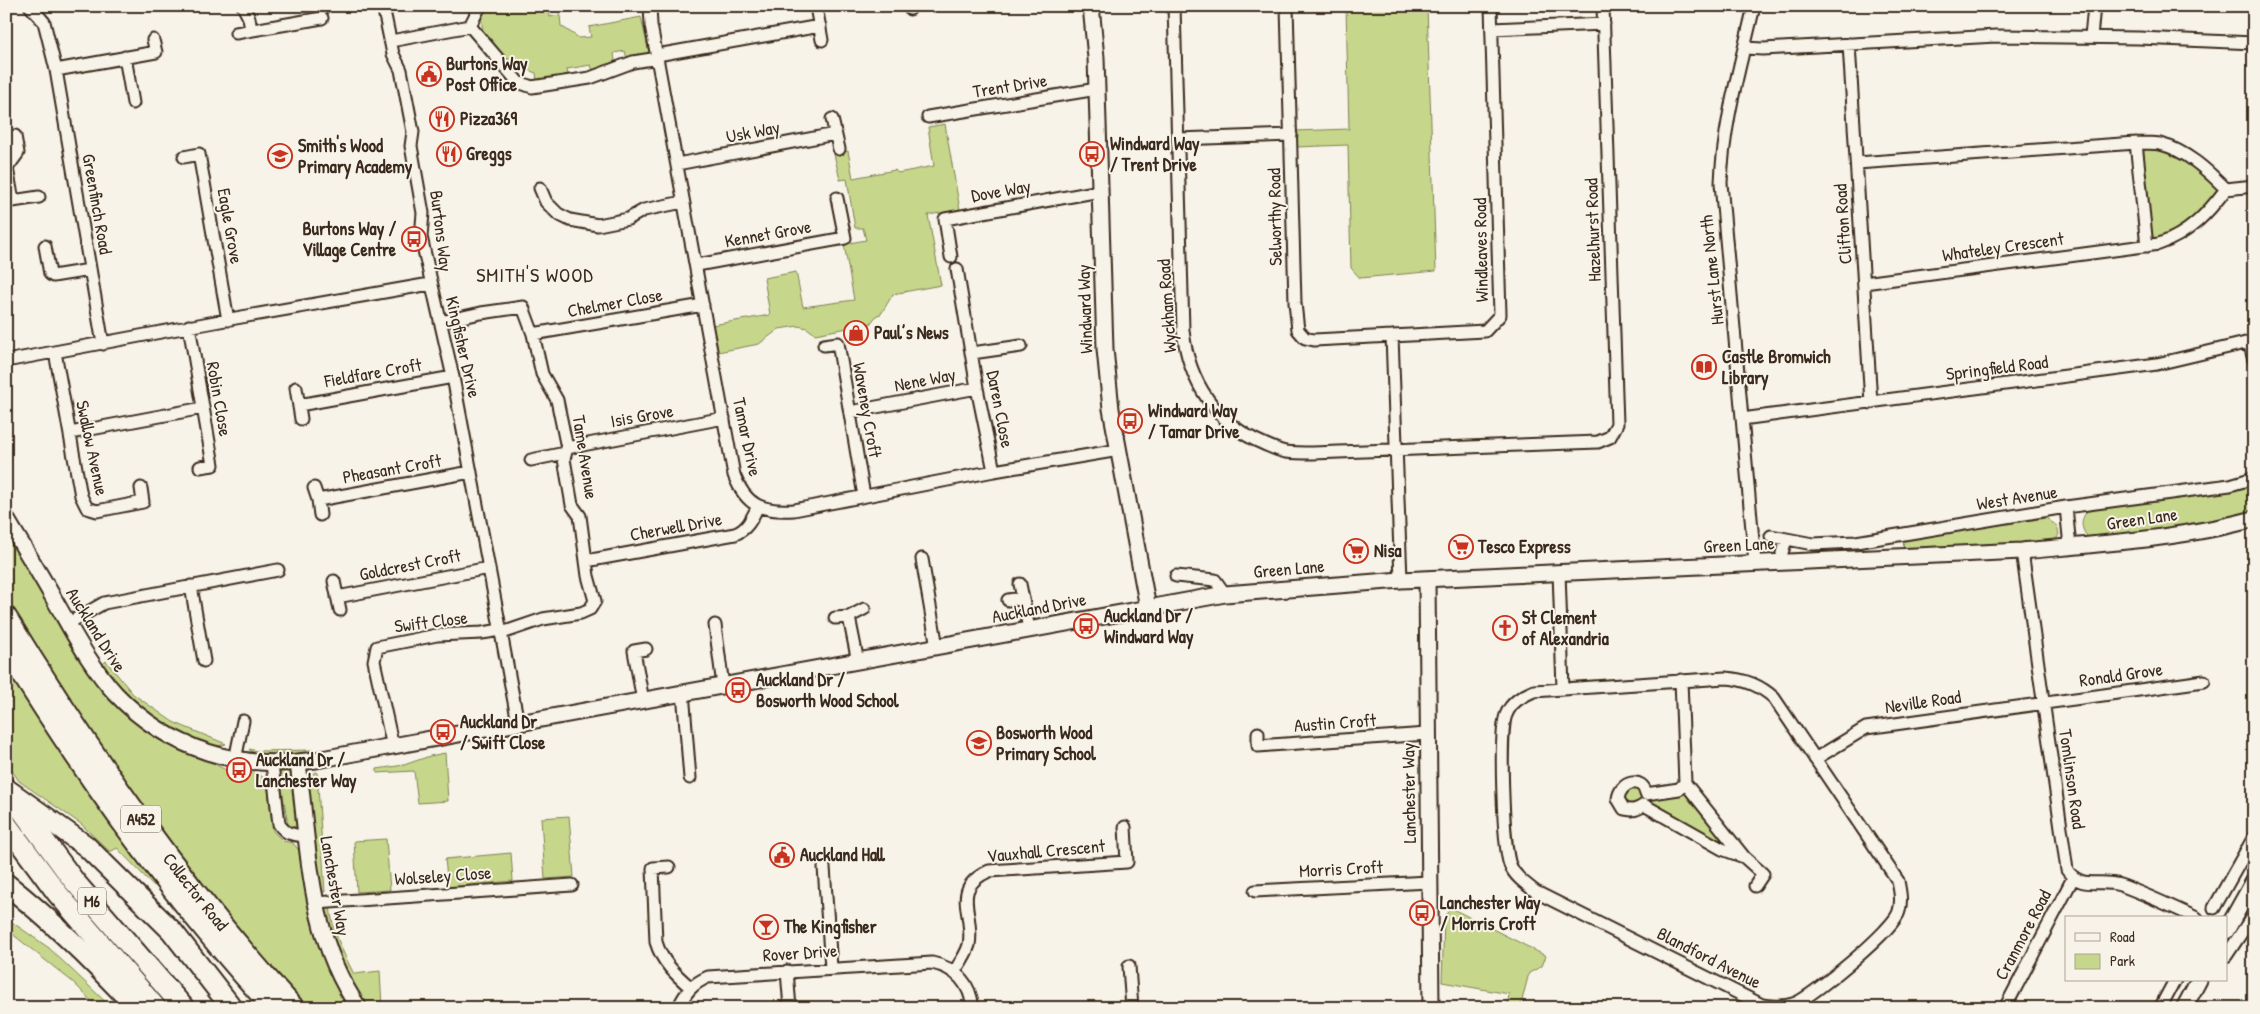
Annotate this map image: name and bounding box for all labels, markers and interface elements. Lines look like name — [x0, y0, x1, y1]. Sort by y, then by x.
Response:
place label: Burtons Way Post Office — [446, 51, 528, 97]
public building icon: Burtons Way Post Office — [416, 61, 442, 87]
street label: Trent Drive — [971, 67, 1049, 104]
restaurant icon: Pizza369 — [429, 106, 455, 132]
place label: Pizza369 — [460, 106, 517, 131]
street label: Usk Way — [724, 114, 782, 149]
place label: Windward Way / Trent Drive — [1110, 131, 1200, 177]
place label: Smith's Wood Primary Academy — [298, 133, 413, 180]
restaurant icon: Greggs — [436, 141, 462, 167]
place label: Greggs — [466, 141, 512, 167]
bus stop icon: Windward Way / Trent Drive — [1079, 141, 1105, 167]
school or university icon: Smith's Wood Primary Academy — [267, 143, 293, 169]
street label: Greenfinch Road — [76, 152, 119, 256]
street label: Selworthy Road — [1261, 168, 1288, 266]
street label: Dove Way — [969, 173, 1033, 208]
street label: Hazelhurst Road — [1578, 178, 1607, 282]
street label: Clifton Road — [1827, 183, 1858, 265]
street label: Eagle Grove — [212, 186, 249, 266]
street label: Burtons Way — [424, 189, 459, 273]
street label: Windleaves Road — [1467, 198, 1494, 302]
street label: Hurst Lane North — [1693, 213, 1730, 326]
street label: Kennet Grove — [723, 214, 813, 253]
place label: Burtons Way / Village Centre — [302, 216, 397, 263]
bus stop icon: Burtons Way / Village Centre — [401, 226, 427, 252]
street label: Whateley Crescent — [1941, 226, 2066, 267]
street label: Wyckham Road — [1151, 258, 1182, 354]
district label: SMITH'S WOOD — [476, 261, 594, 288]
street label: Windward Way — [1070, 263, 1099, 354]
street label: Chelmer Close — [566, 282, 664, 323]
street label: Kingfisher Drive — [440, 294, 487, 400]
shop icon: Paul’s News — [843, 320, 869, 346]
place label: Paul’s News — [874, 320, 949, 345]
place label: Castle Bromwich Library — [1722, 344, 1831, 391]
street label: Springfield Road — [1944, 349, 2050, 386]
street label: Fieldfare Croft — [321, 352, 424, 394]
library icon: Castle Bromwich Library — [1691, 354, 1717, 380]
street label: Robin Close — [201, 360, 238, 438]
street label: Waveney Croft — [847, 360, 888, 460]
street label: Nene Way — [892, 361, 958, 398]
street label: Daren Close — [981, 368, 1020, 450]
street label: Tamar Drive — [727, 395, 768, 478]
street label: Swallow Avenue — [70, 398, 115, 498]
street label: Isis Grove — [608, 398, 675, 433]
place label: Windward Way / Tamar Drive — [1148, 398, 1240, 444]
bus stop icon: Windward Way / Tamar Drive — [1117, 408, 1143, 434]
street label: Tame Avenue — [567, 413, 604, 501]
street label: Pheasant Croft — [341, 447, 444, 489]
street label: West Avenue — [1975, 479, 2059, 516]
street label: Green Lane — [2105, 501, 2179, 536]
street label: Cherwell Drive — [628, 506, 724, 547]
street label: Green Lane — [1703, 530, 1775, 559]
supermarket icon: Tesco Express — [1448, 534, 1474, 560]
place label: Tesco Express — [1477, 534, 1571, 560]
supermarket icon: Nisa — [1343, 538, 1369, 564]
place label: Nisa — [1374, 538, 1403, 563]
street label: Goldcrest Croft — [357, 542, 464, 587]
street label: Green Lane — [1252, 553, 1326, 584]
street label: Auckland Drive — [61, 583, 132, 677]
street label: Auckland Drive — [990, 586, 1088, 629]
place label: Auckland Dr / Windward Way — [1104, 603, 1194, 650]
street label: Swift Close — [393, 605, 469, 638]
place label: St Clement of Alexandria — [1522, 605, 1610, 651]
bus stop icon: Auckland Dr / Windward Way — [1073, 613, 1099, 639]
church icon: St Clement of Alexandria — [1492, 615, 1518, 641]
street label: Ronald Grove — [2078, 656, 2164, 693]
place label: Auckland Dr / Bosworth Wood School — [756, 667, 900, 713]
bus stop icon: Auckland Dr / Bosworth Wood School — [725, 677, 751, 703]
street label: Neville Road — [1883, 684, 1963, 719]
street label: Austin Croft — [1293, 707, 1378, 738]
place label: Auckland Dr / Swift Close — [460, 709, 546, 755]
bus stop icon: Auckland Dr / Swift Close — [430, 719, 456, 745]
place label: Bosworth Wood Primary School — [996, 720, 1097, 767]
street label: Tomlinson Road — [2053, 727, 2092, 831]
school or university icon: Bosworth Wood Primary School — [966, 730, 992, 756]
street label: Lanchester Way — [1395, 742, 1422, 844]
place label: Auckland Dr / Lanchester Way — [256, 747, 357, 794]
bus stop icon: Auckland Dr / Lanchester Way — [226, 757, 252, 783]
road number: A452 — [121, 806, 161, 832]
street label: Vauxhall Crescent — [986, 833, 1107, 868]
street label: Lanchester Way — [314, 834, 357, 938]
public building icon: Auckland Hall — [769, 842, 795, 868]
place label: Auckland Hall — [800, 842, 886, 867]
street label: Collector Road — [157, 847, 235, 936]
street label: Morris Croft — [1299, 854, 1384, 883]
street label: Wolseley Close — [394, 860, 492, 891]
street label: Cranmore Road — [1988, 885, 2057, 984]
road number: M6 — [78, 888, 106, 914]
place label: Lanchester Way / Morris Croft — [1440, 890, 1541, 936]
bus stop icon: Lanchester Way / Morris Croft — [1409, 900, 1435, 926]
bar icon: The Kingfisher — [753, 914, 779, 940]
place label: The Kingfisher — [783, 914, 877, 940]
legend — [2065, 916, 2228, 982]
street label: Blandford Avenue — [1653, 921, 1766, 994]
text: Road — [2110, 926, 2135, 947]
street label: Rover Drive — [762, 937, 838, 968]
text: Park — [2110, 950, 2135, 971]

